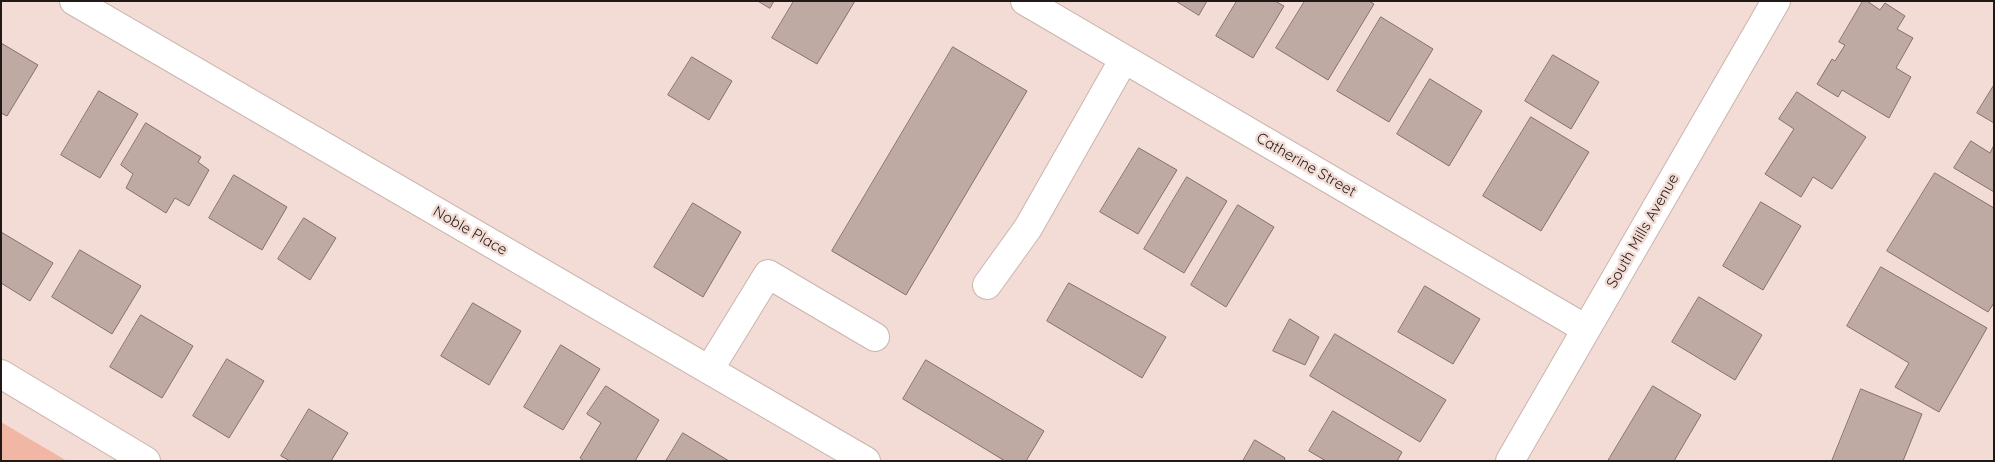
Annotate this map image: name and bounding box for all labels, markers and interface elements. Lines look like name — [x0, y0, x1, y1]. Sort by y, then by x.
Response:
street label: Catherine Street — [1253, 129, 1359, 201]
street label: South Mills Avenue — [1603, 171, 1683, 291]
street label: Noble Place — [430, 203, 510, 259]

